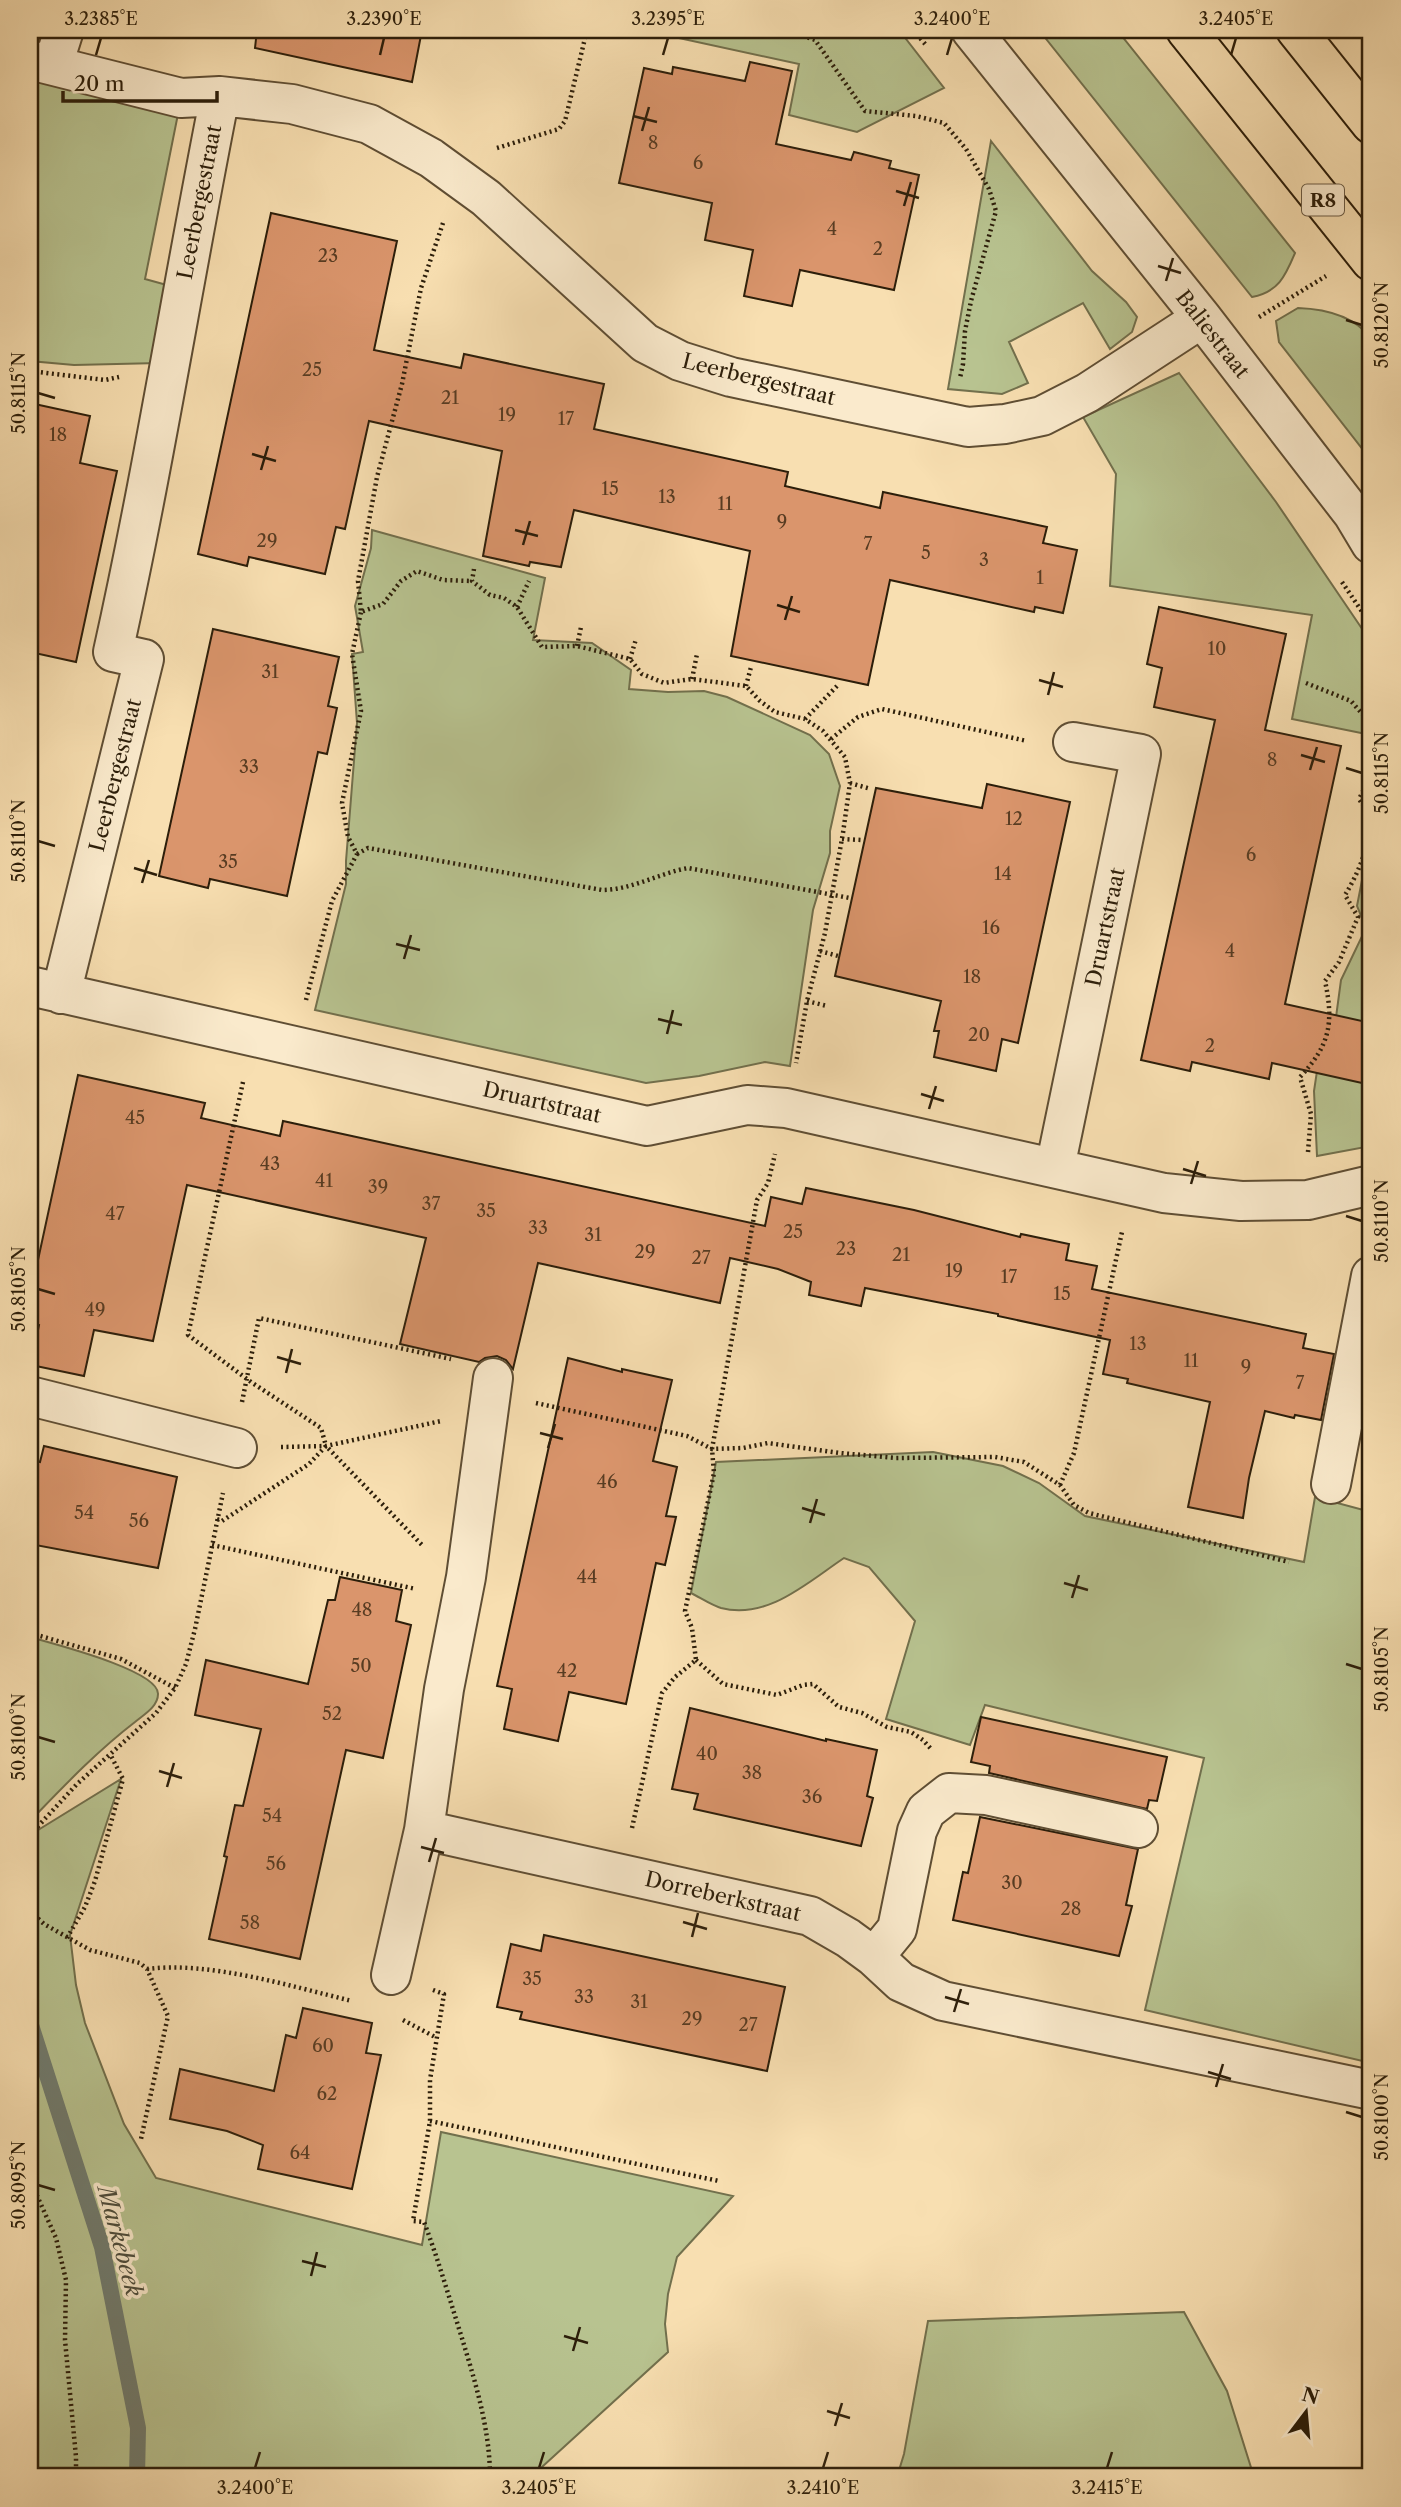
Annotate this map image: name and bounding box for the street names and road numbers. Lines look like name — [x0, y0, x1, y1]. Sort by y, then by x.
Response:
street label: Leerbergestraat — [172, 122, 226, 281]
road number: R8 — [1302, 184, 1344, 216]
street label: Baliestraat — [1171, 285, 1255, 383]
street label: Leerbergestraat — [680, 348, 839, 410]
street label: Leerbergestraat — [84, 695, 146, 854]
street label: Druartstraat — [1080, 865, 1130, 989]
street label: Druartstraat — [480, 1076, 604, 1128]
street label: Dorreberkstraat — [643, 1866, 804, 1926]

